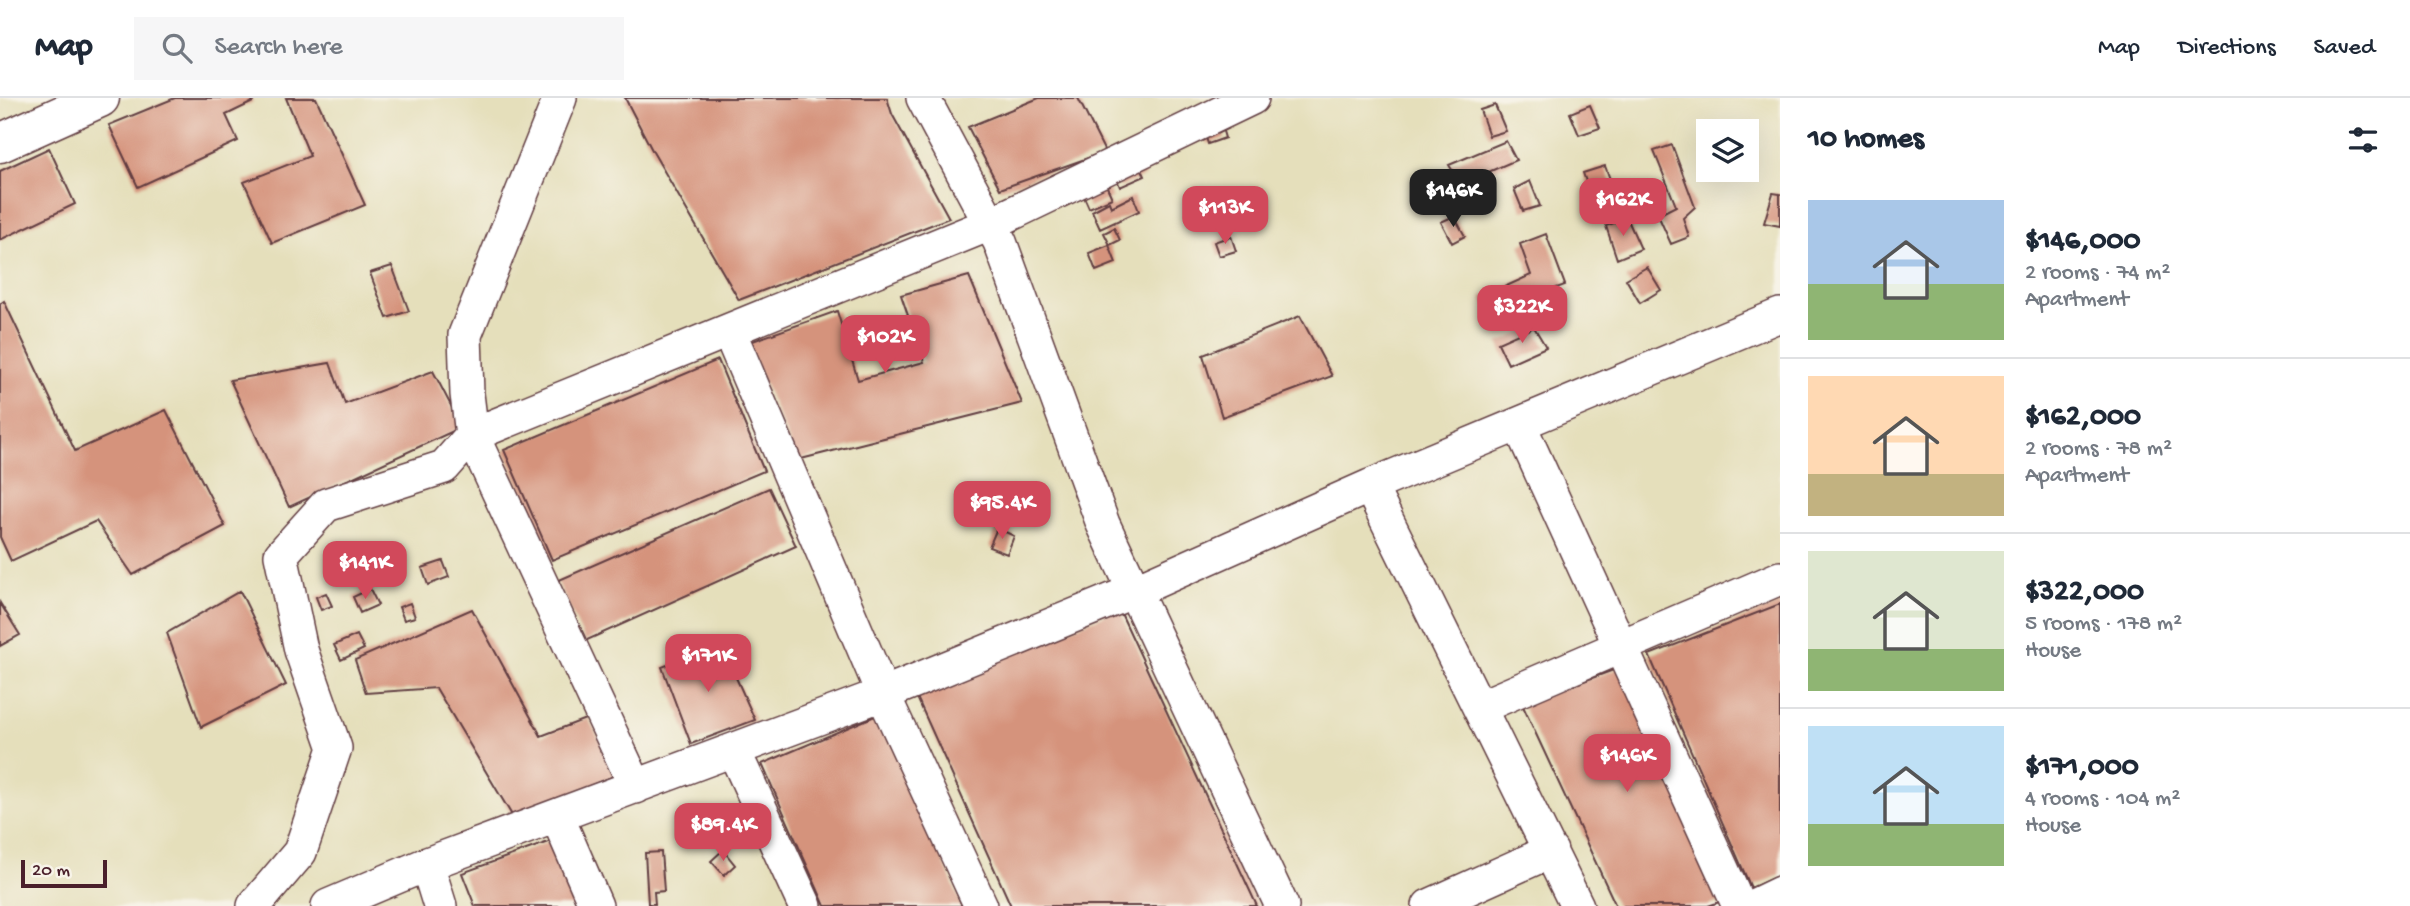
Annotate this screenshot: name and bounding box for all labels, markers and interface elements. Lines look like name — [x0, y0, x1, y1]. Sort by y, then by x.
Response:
search box — [134, 17, 624, 80]
text: Map — [35, 29, 92, 67]
icon: search — [158, 29, 196, 67]
text: Search here — [214, 33, 343, 64]
text: Map — [2098, 34, 2140, 63]
text: Directions — [2178, 34, 2276, 63]
text: Saved — [2314, 34, 2375, 63]
map controls — [1696, 119, 1759, 182]
button: layers — [1696, 119, 1759, 182]
icon: filters — [2344, 121, 2382, 159]
text: 10 homes — [1808, 123, 1924, 158]
pin: $146K — [1404, 170, 1502, 229]
text: $146K — [1426, 178, 1480, 205]
pin: $162K — [1574, 178, 1672, 238]
pin: $113K — [1176, 186, 1274, 246]
text: $162K — [1595, 187, 1651, 214]
text: $113K — [1198, 195, 1252, 222]
text: $146,000 — [2025, 225, 2141, 260]
icon: home — [1864, 228, 1948, 312]
text: 2 rooms · 74 m² — [2025, 260, 2170, 287]
pin: $322K — [1473, 286, 1571, 345]
text: Apartment — [2025, 287, 2129, 314]
text: $322K — [1493, 294, 1551, 321]
pin: $102K — [836, 316, 934, 375]
text: $102K — [857, 324, 913, 351]
text: $162,000 — [2025, 401, 2141, 436]
icon: home — [1864, 404, 1948, 488]
text: 2 rooms · 78 m² — [2025, 436, 2172, 463]
text: Apartment — [2025, 463, 2129, 490]
pin: $95.4K — [945, 482, 1059, 541]
text: $95.4K — [970, 490, 1034, 517]
pin: $141K — [316, 542, 414, 601]
text: $141K — [339, 550, 391, 577]
text: $322,000 — [2025, 576, 2144, 611]
icon: home — [1864, 579, 1948, 663]
text: 5 rooms · 178 m² — [2025, 611, 2182, 638]
pin: $171K — [659, 634, 757, 694]
text: House — [2025, 638, 2081, 665]
text: $171K — [681, 643, 735, 670]
pin: $146K — [1578, 734, 1676, 794]
text: $146K — [1600, 743, 1654, 770]
text: $171,000 — [2025, 751, 2139, 786]
icon: home — [1864, 754, 1948, 838]
text: 4 rooms · 104 m² — [2025, 786, 2180, 813]
pin: $89.4K — [666, 804, 780, 863]
text: $89.4K — [690, 812, 756, 839]
text: House — [2025, 813, 2081, 840]
scale bar — [21, 857, 107, 889]
text: 20 m — [32, 860, 70, 883]

